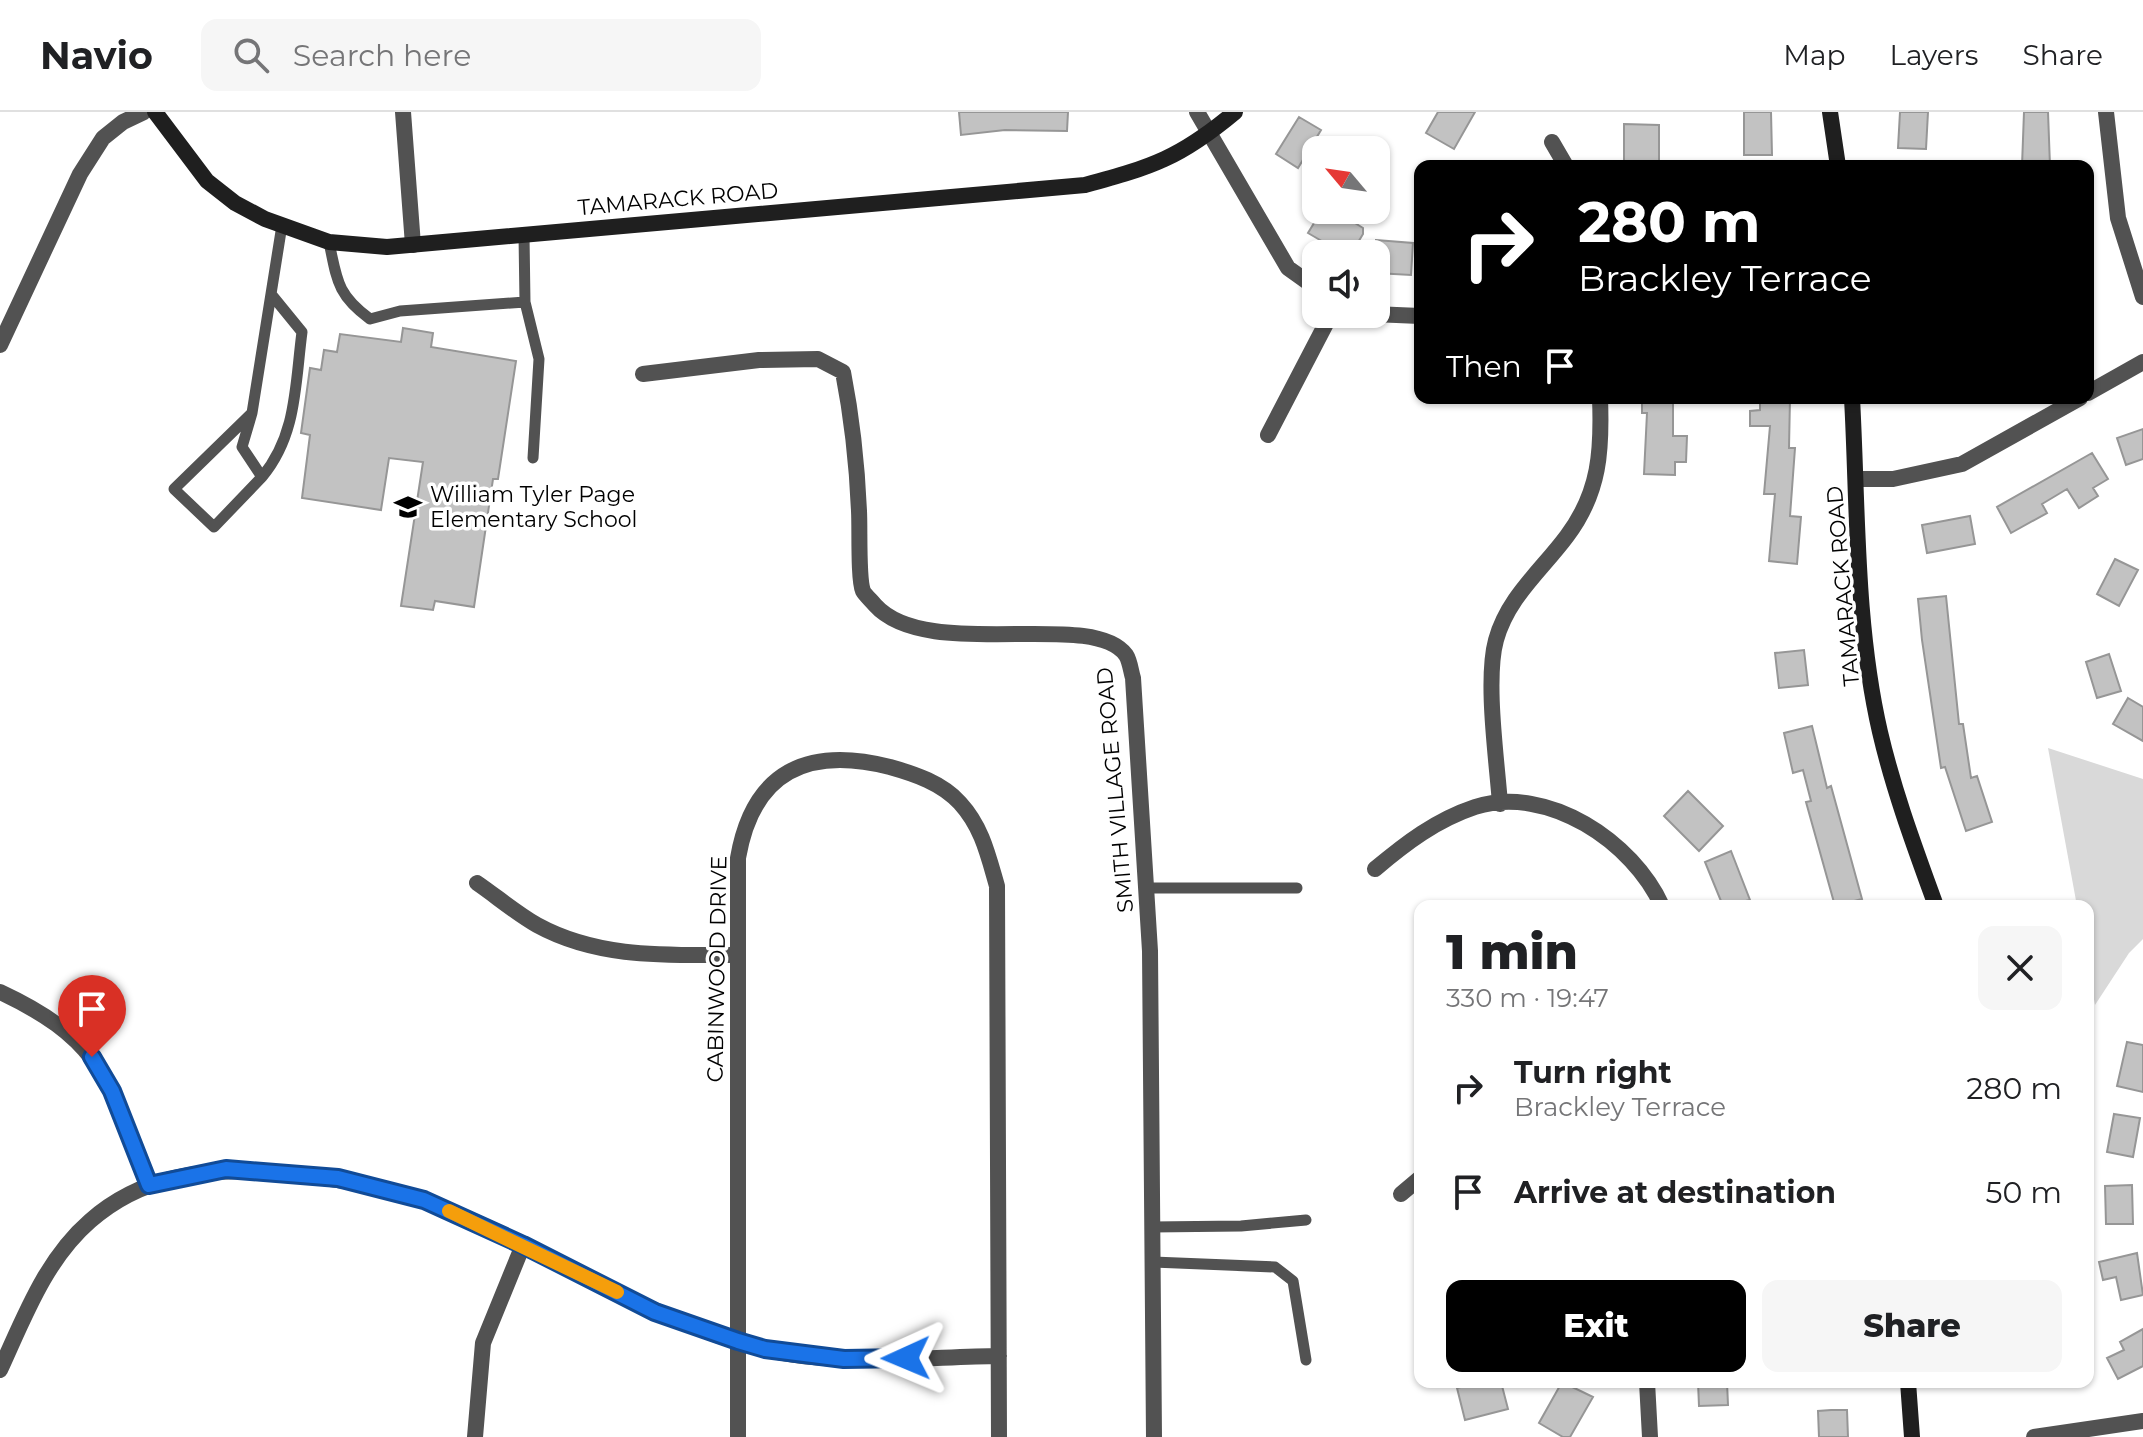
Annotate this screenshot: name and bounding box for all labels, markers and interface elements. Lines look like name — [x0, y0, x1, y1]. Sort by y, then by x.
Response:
search box — [201, 19, 761, 91]
text: Navio — [40, 32, 153, 79]
icon: search — [229, 33, 273, 77]
text: Search here — [293, 37, 471, 74]
text: Map — [1783, 38, 1846, 72]
text: Layers — [1890, 38, 1979, 72]
text: Share — [2023, 38, 2103, 72]
north arrow — [1302, 136, 1390, 224]
map controls — [1302, 136, 1390, 328]
street label: TAMARACK ROAD — [577, 177, 779, 221]
text: 280 m — [1578, 188, 1761, 256]
icon: right — [1446, 192, 1550, 296]
button: sound — [1302, 240, 1390, 328]
text: Brackley Terrace — [1578, 256, 1872, 300]
icon: arrive — [1538, 344, 1582, 388]
text: Then — [1446, 348, 1522, 385]
place label: William Tyler Page Elementary School — [430, 481, 637, 533]
street label: TAMARACK ROAD — [1821, 485, 1865, 687]
school or university icon: William Tyler Page Elementary School — [393, 492, 423, 522]
street label: SMITH VILLAGE ROAD — [1091, 666, 1139, 914]
street label: CABINWOOD DRIVE — [702, 855, 732, 1083]
text: 1 min — [1446, 923, 1578, 981]
button: close — [1978, 926, 2062, 1010]
pin — [58, 975, 126, 1057]
text: 330 m · 19:47 — [1446, 982, 1609, 1014]
icon: arrive — [70, 987, 114, 1031]
text: Turn right — [1514, 1054, 1671, 1091]
icon: right — [1446, 1066, 1490, 1110]
text: 280 m — [1966, 1070, 2062, 1107]
text: Brackley Terrace — [1514, 1091, 1726, 1123]
icon: arrive — [1446, 1170, 1490, 1214]
text: Arrive at destination — [1514, 1174, 1836, 1211]
text: 50 m — [1985, 1174, 2062, 1211]
button: Exit — [1446, 1280, 1746, 1372]
button: Share — [1762, 1280, 2062, 1372]
position arrow — [864, 1316, 948, 1400]

